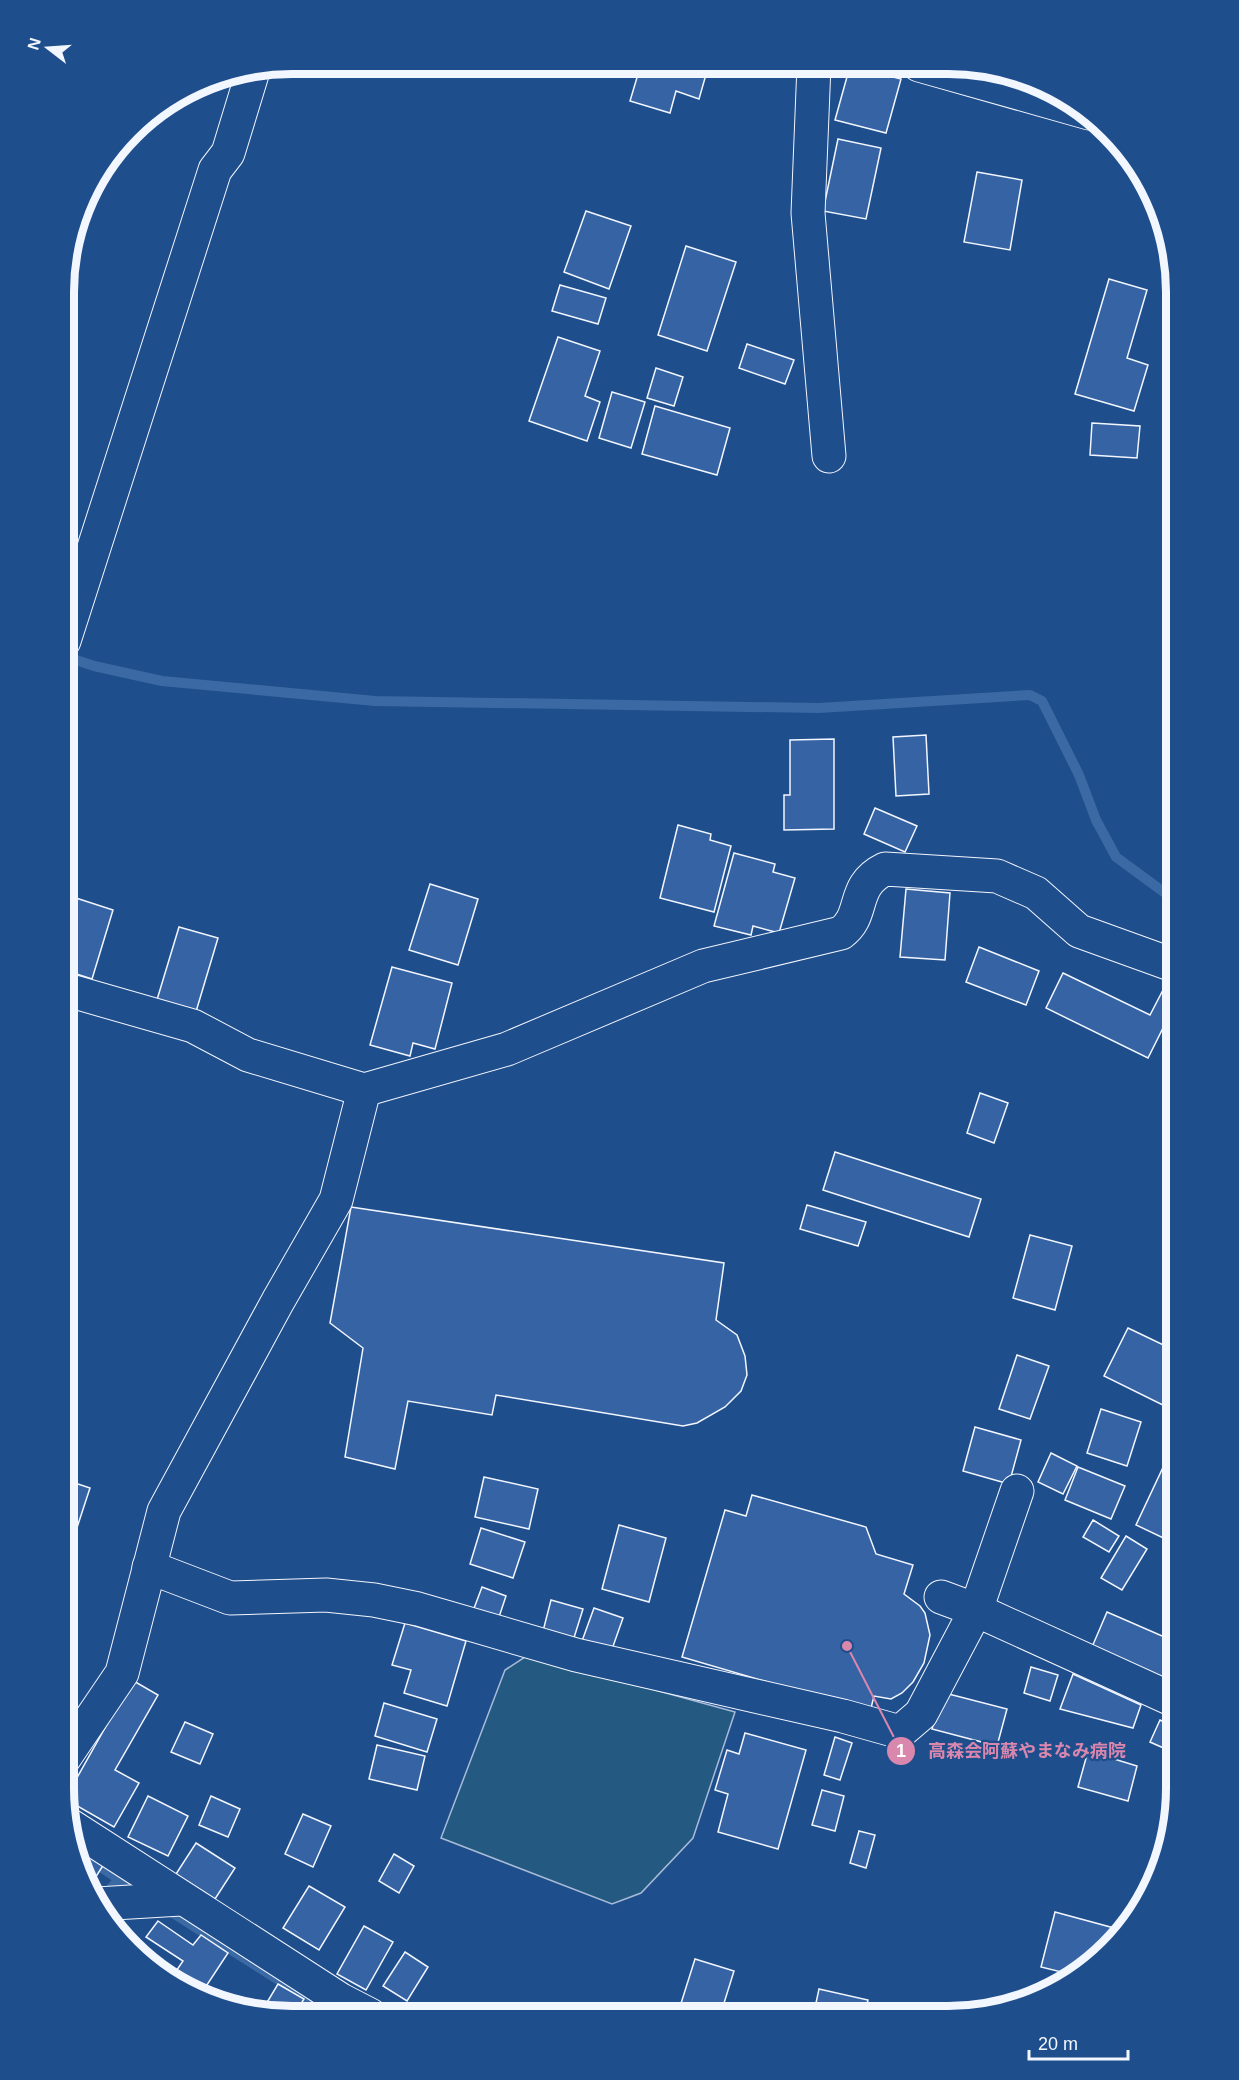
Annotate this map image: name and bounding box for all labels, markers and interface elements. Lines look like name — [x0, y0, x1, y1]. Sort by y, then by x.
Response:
north arrow — [18, 18, 78, 78]
text: N — [24, 36, 44, 52]
callout: 高森会阿蘇やまなみ病院 — [886, 1733, 1138, 1769]
text: 1 — [896, 1741, 906, 1761]
text: 高森会阿蘇やまなみ病院 — [928, 1741, 1126, 1761]
scale bar — [1029, 2023, 1128, 2061]
text: 20 m — [1038, 2034, 1078, 2054]

